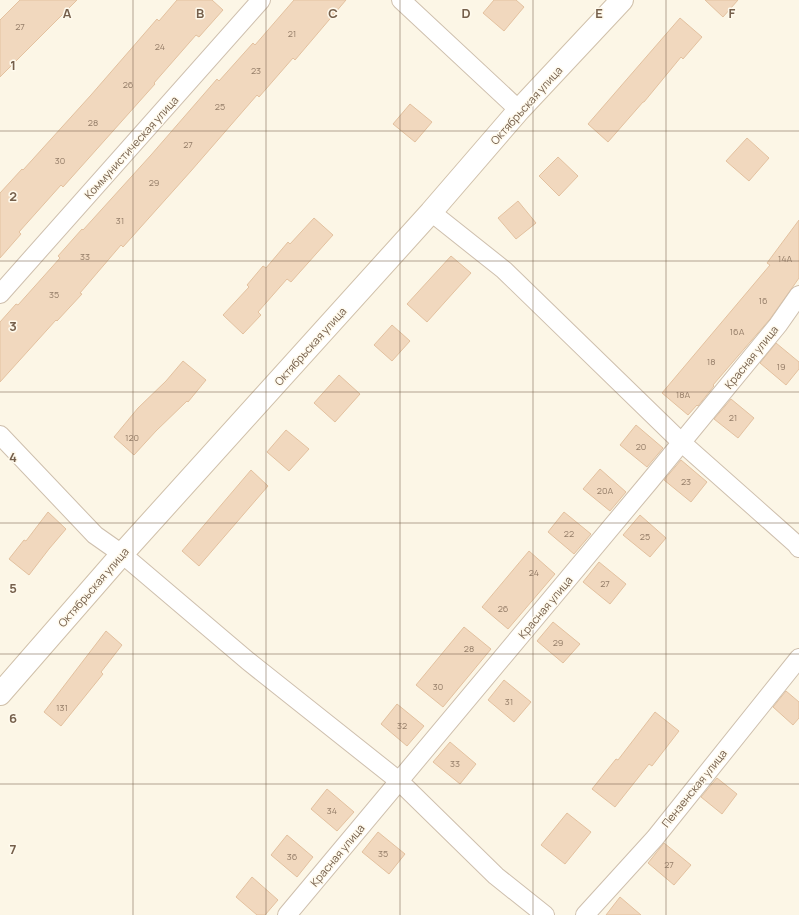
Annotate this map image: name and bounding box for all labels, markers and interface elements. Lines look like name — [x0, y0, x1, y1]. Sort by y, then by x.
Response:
text: A — [63, 4, 72, 22]
text: B — [196, 4, 204, 22]
text: C — [328, 4, 338, 22]
text: D — [461, 4, 471, 22]
text: E — [595, 4, 603, 22]
text: F — [729, 4, 736, 22]
house number: 27 — [15, 20, 25, 33]
house number: 21 — [288, 27, 296, 40]
house number: 24 — [155, 40, 165, 53]
text: 1 — [10, 56, 16, 74]
street label: Октябрьская улица — [487, 63, 565, 147]
house number: 23 — [251, 64, 261, 77]
house number: 26 — [123, 78, 134, 91]
street label: Коммунистическая улица — [81, 92, 181, 202]
house number: 25 — [215, 100, 225, 113]
house number: 28 — [88, 116, 98, 129]
house number: 27 — [183, 138, 193, 151]
house number: 30 — [55, 154, 65, 167]
house number: 29 — [149, 176, 159, 189]
text: 2 — [9, 187, 17, 205]
house number: 31 — [116, 214, 124, 227]
house number: 33 — [80, 250, 90, 263]
house number: 14А — [778, 252, 793, 265]
house number: 35 — [49, 288, 59, 301]
house number: 16 — [758, 294, 768, 307]
street label: Октябрьская улица — [271, 304, 349, 388]
text: 3 — [9, 317, 17, 335]
street label: Красная улица — [721, 322, 781, 392]
house number: 16А — [730, 325, 745, 338]
house number: 18 — [707, 355, 715, 368]
house number: 19 — [776, 360, 786, 373]
house number: 18А — [676, 388, 691, 401]
house number: 21 — [729, 411, 737, 424]
house number: 120 — [125, 431, 139, 444]
house number: 20 — [636, 440, 646, 453]
text: 4 — [9, 448, 17, 466]
house number: 23 — [681, 475, 691, 488]
house number: 20А — [597, 484, 613, 497]
house number: 22 — [564, 527, 574, 540]
house number: 25 — [640, 530, 650, 543]
street label: Октябрьская улица — [54, 544, 132, 630]
house number: 24 — [529, 566, 539, 579]
street label: Красная улица — [514, 573, 576, 641]
house number: 27 — [600, 577, 610, 590]
text: 5 — [9, 579, 17, 597]
house number: 26 — [498, 602, 509, 615]
house number: 29 — [553, 636, 563, 649]
house number: 28 — [464, 642, 474, 655]
house number: 30 — [433, 680, 443, 693]
house number: 31 — [505, 695, 513, 708]
house number: 131 — [56, 701, 68, 714]
text: 6 — [9, 709, 17, 727]
house number: 32 — [397, 719, 407, 732]
street label: Пензенская улица — [658, 746, 730, 830]
house number: 33 — [450, 757, 460, 770]
house number: 34 — [327, 804, 337, 817]
street label: Красная улица — [306, 821, 368, 889]
text: 7 — [10, 840, 17, 858]
house number: 35 — [378, 847, 388, 860]
house number: 36 — [287, 850, 298, 863]
house number: 27 — [664, 858, 674, 871]

